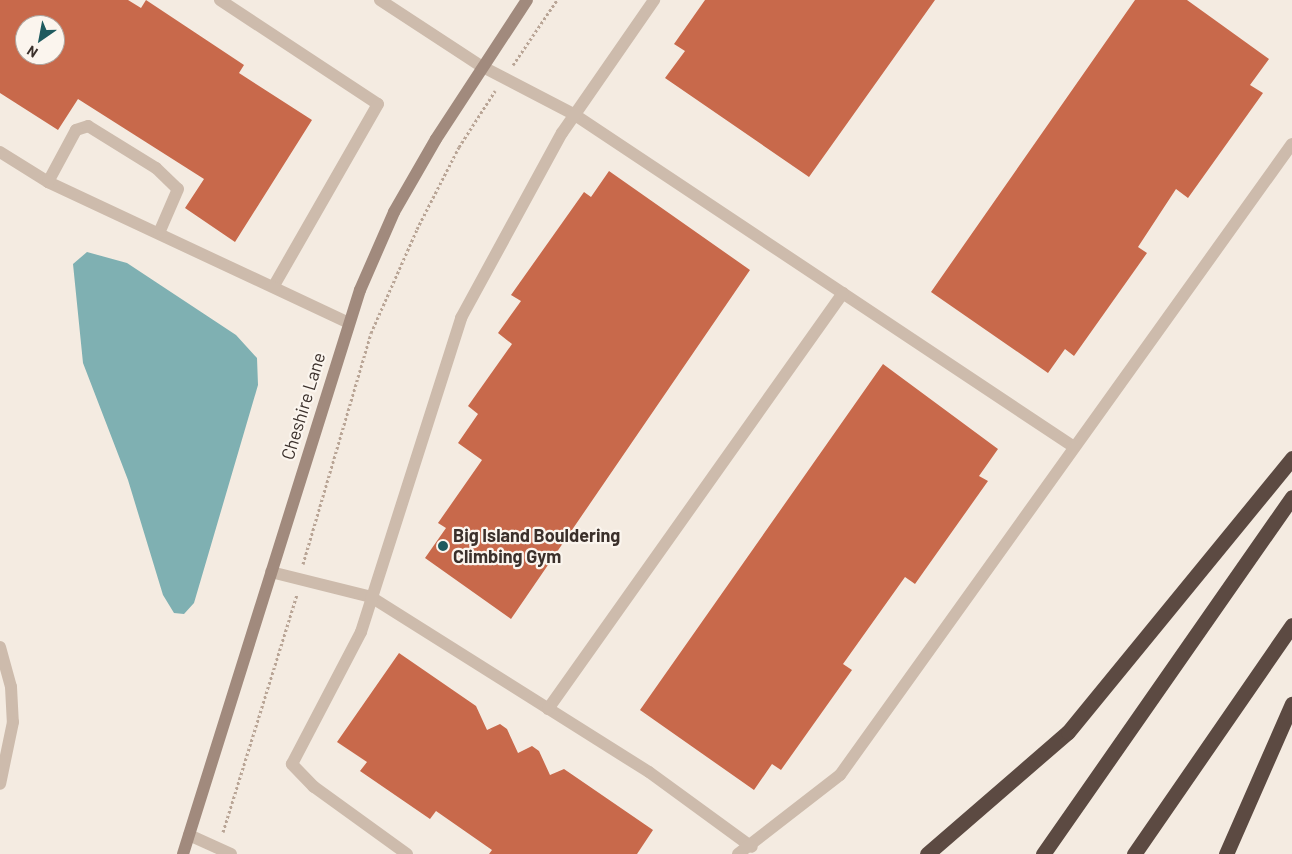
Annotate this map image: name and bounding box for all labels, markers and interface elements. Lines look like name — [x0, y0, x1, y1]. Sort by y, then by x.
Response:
north arrow — [15, 15, 65, 65]
text: N — [24, 42, 41, 62]
street label: Cheshire Lane — [276, 350, 330, 462]
place label: Big Island Bouldering Climbing Gym — [453, 525, 620, 568]
marker: Big Island Bouldering Climbing Gym — [437, 540, 449, 552]

